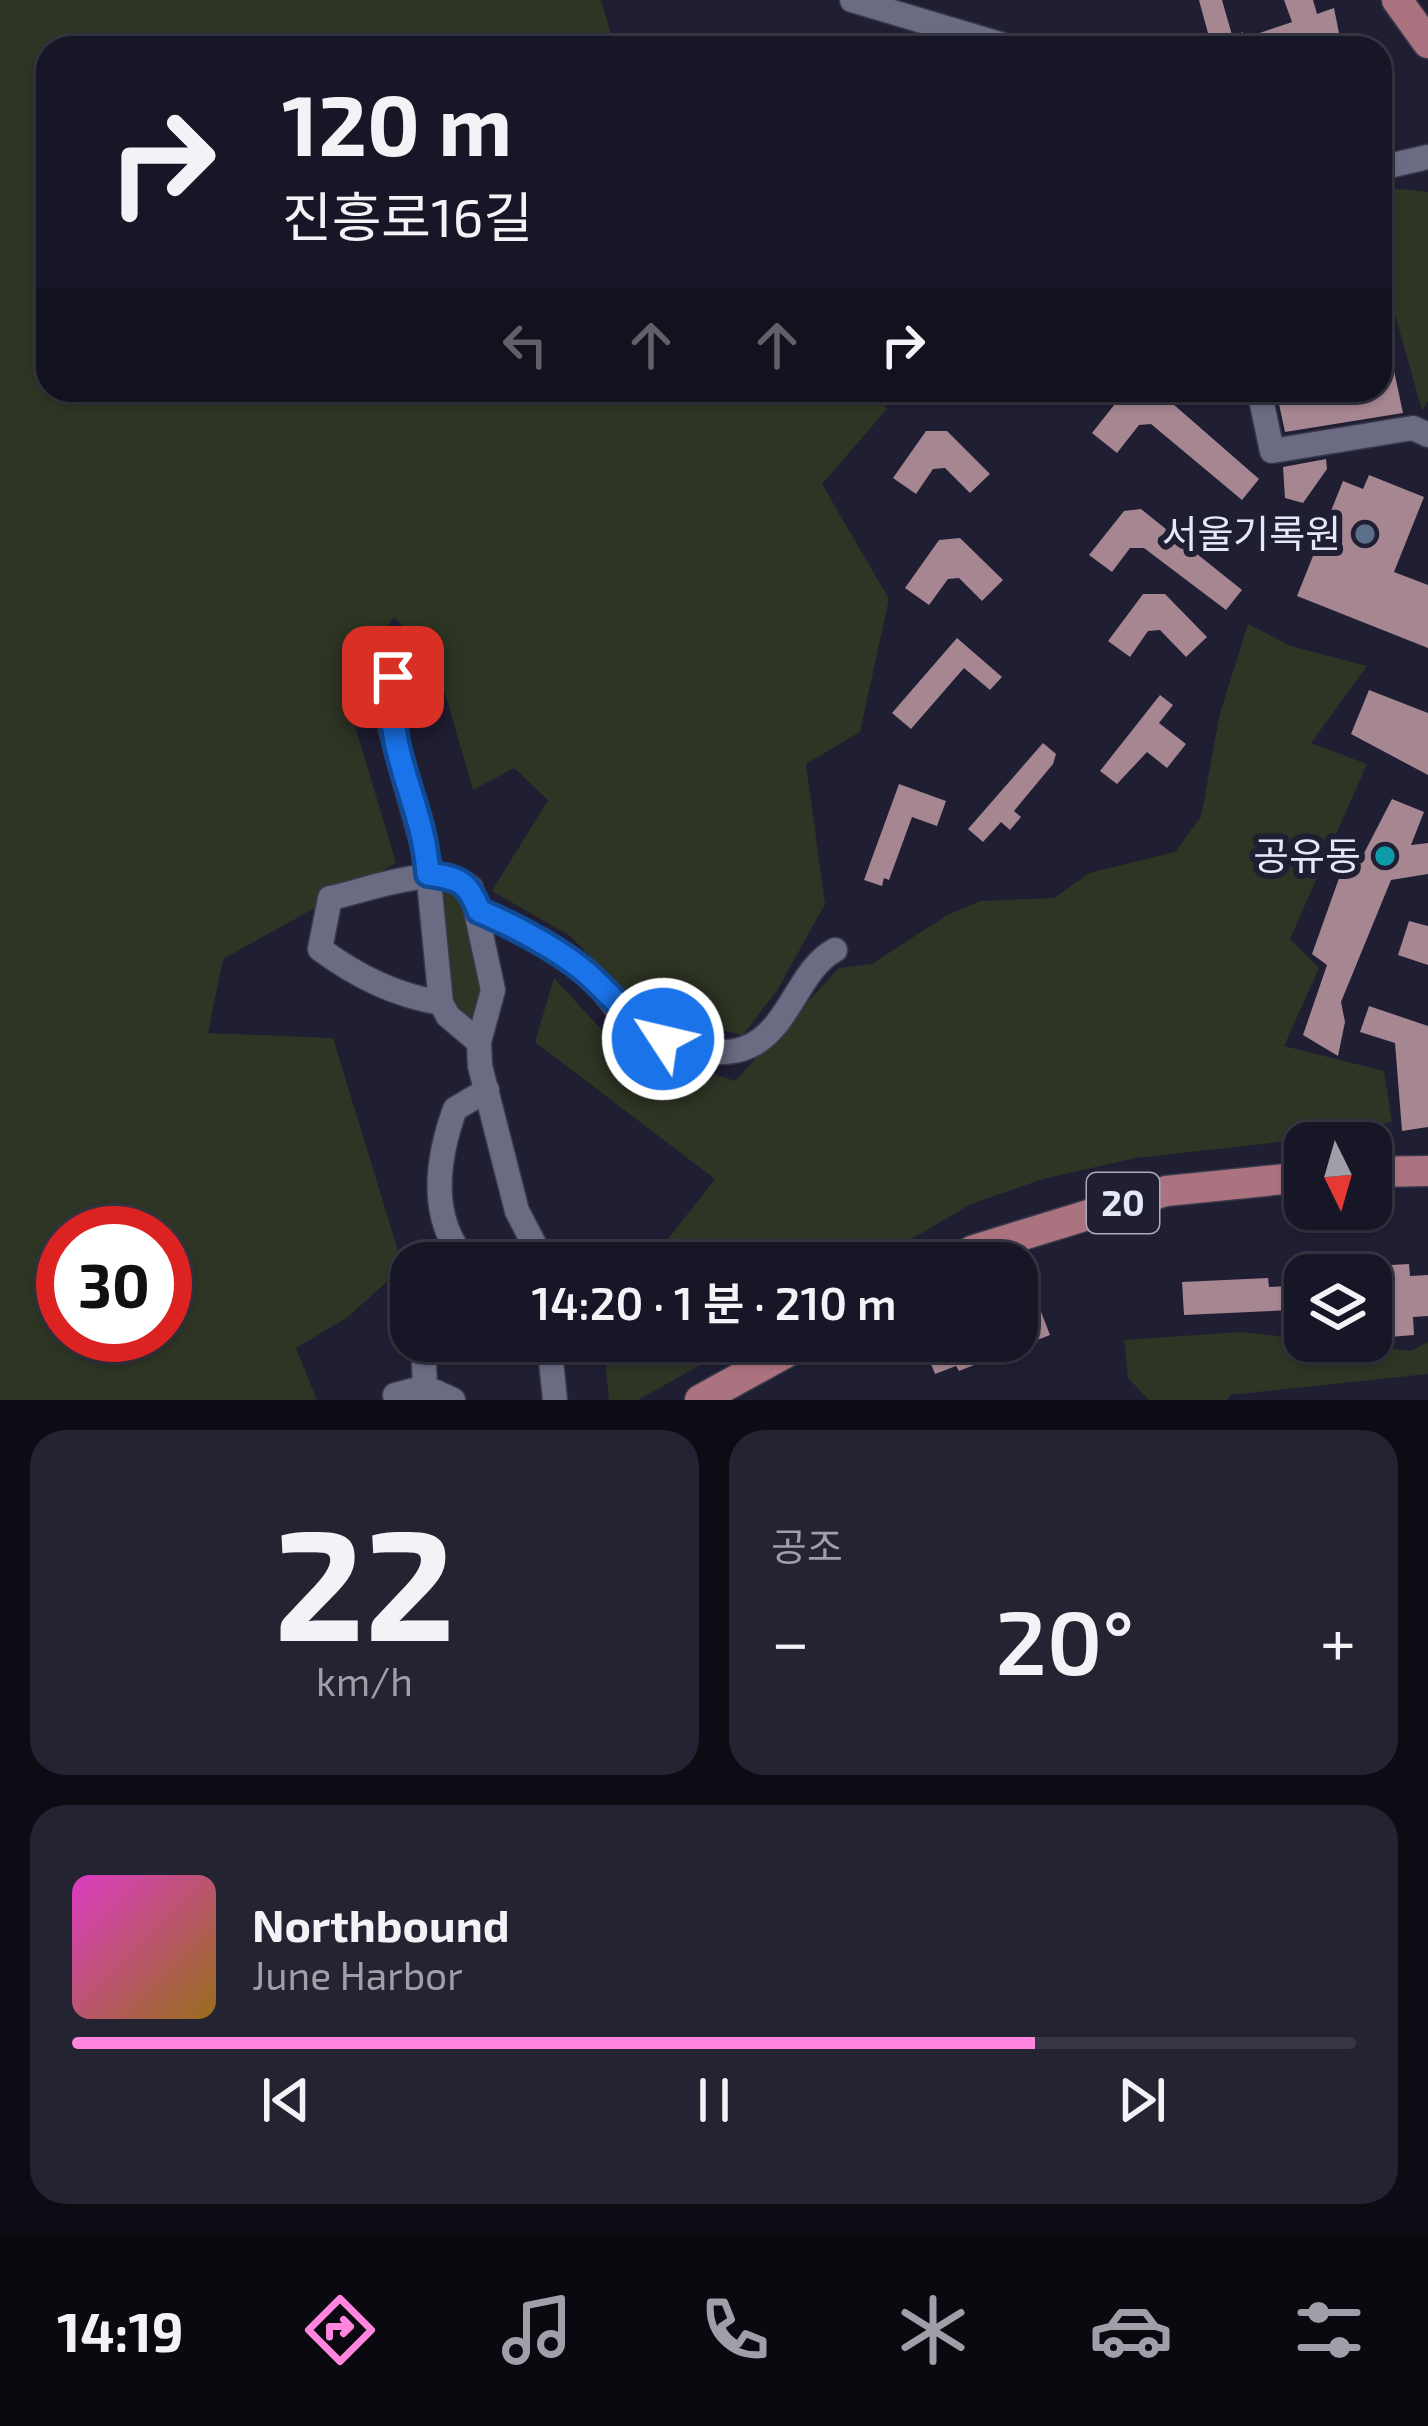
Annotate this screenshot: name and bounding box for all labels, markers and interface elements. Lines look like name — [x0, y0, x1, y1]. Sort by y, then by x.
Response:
text: 120 m — [282, 72, 512, 173]
icon: right — [84, 84, 240, 240]
text: 진흥로16길 — [282, 183, 533, 248]
icon: left — [492, 312, 558, 378]
icon: ahead — [618, 312, 684, 378]
icon: ahead — [744, 312, 810, 378]
icon: right — [870, 312, 936, 378]
place label: 서울기록원 — [1162, 509, 1341, 556]
marker: 서울기록원 — [1352, 521, 1378, 547]
pin — [342, 626, 444, 728]
icon: arrive — [360, 644, 426, 710]
place label: 공유동 — [1253, 831, 1361, 878]
marker: 공유동 — [1372, 843, 1398, 869]
position arrow — [600, 976, 726, 1102]
north arrow — [1284, 1122, 1392, 1230]
map controls — [1284, 1122, 1392, 1362]
road number: 20 — [1087, 1173, 1159, 1233]
speed limit sign: 30 — [36, 1206, 192, 1362]
button: layers — [1284, 1254, 1392, 1362]
text: 14:20 · 1 분 · 210 m — [531, 1275, 897, 1329]
text: 22 — [274, 1485, 455, 1672]
text: 공조 — [771, 1522, 843, 1569]
text: 20° — [995, 1585, 1134, 1693]
text: − — [771, 1600, 810, 1679]
text: + — [1320, 1600, 1356, 1679]
text: km/h — [316, 1657, 413, 1704]
text: Northbound — [252, 1897, 510, 1951]
text: June Harbor — [252, 1951, 463, 1998]
icon: previous — [253, 2067, 319, 2133]
icon: pause — [681, 2067, 747, 2133]
icon: next — [1109, 2067, 1175, 2133]
icon: directions — [298, 2288, 382, 2372]
icon: music — [495, 2288, 579, 2372]
icon: phone — [693, 2288, 777, 2372]
icon: climate — [891, 2288, 975, 2372]
icon: car — [1089, 2288, 1173, 2372]
icon: filters — [1287, 2288, 1371, 2372]
text: 14:19 — [57, 2298, 184, 2363]

